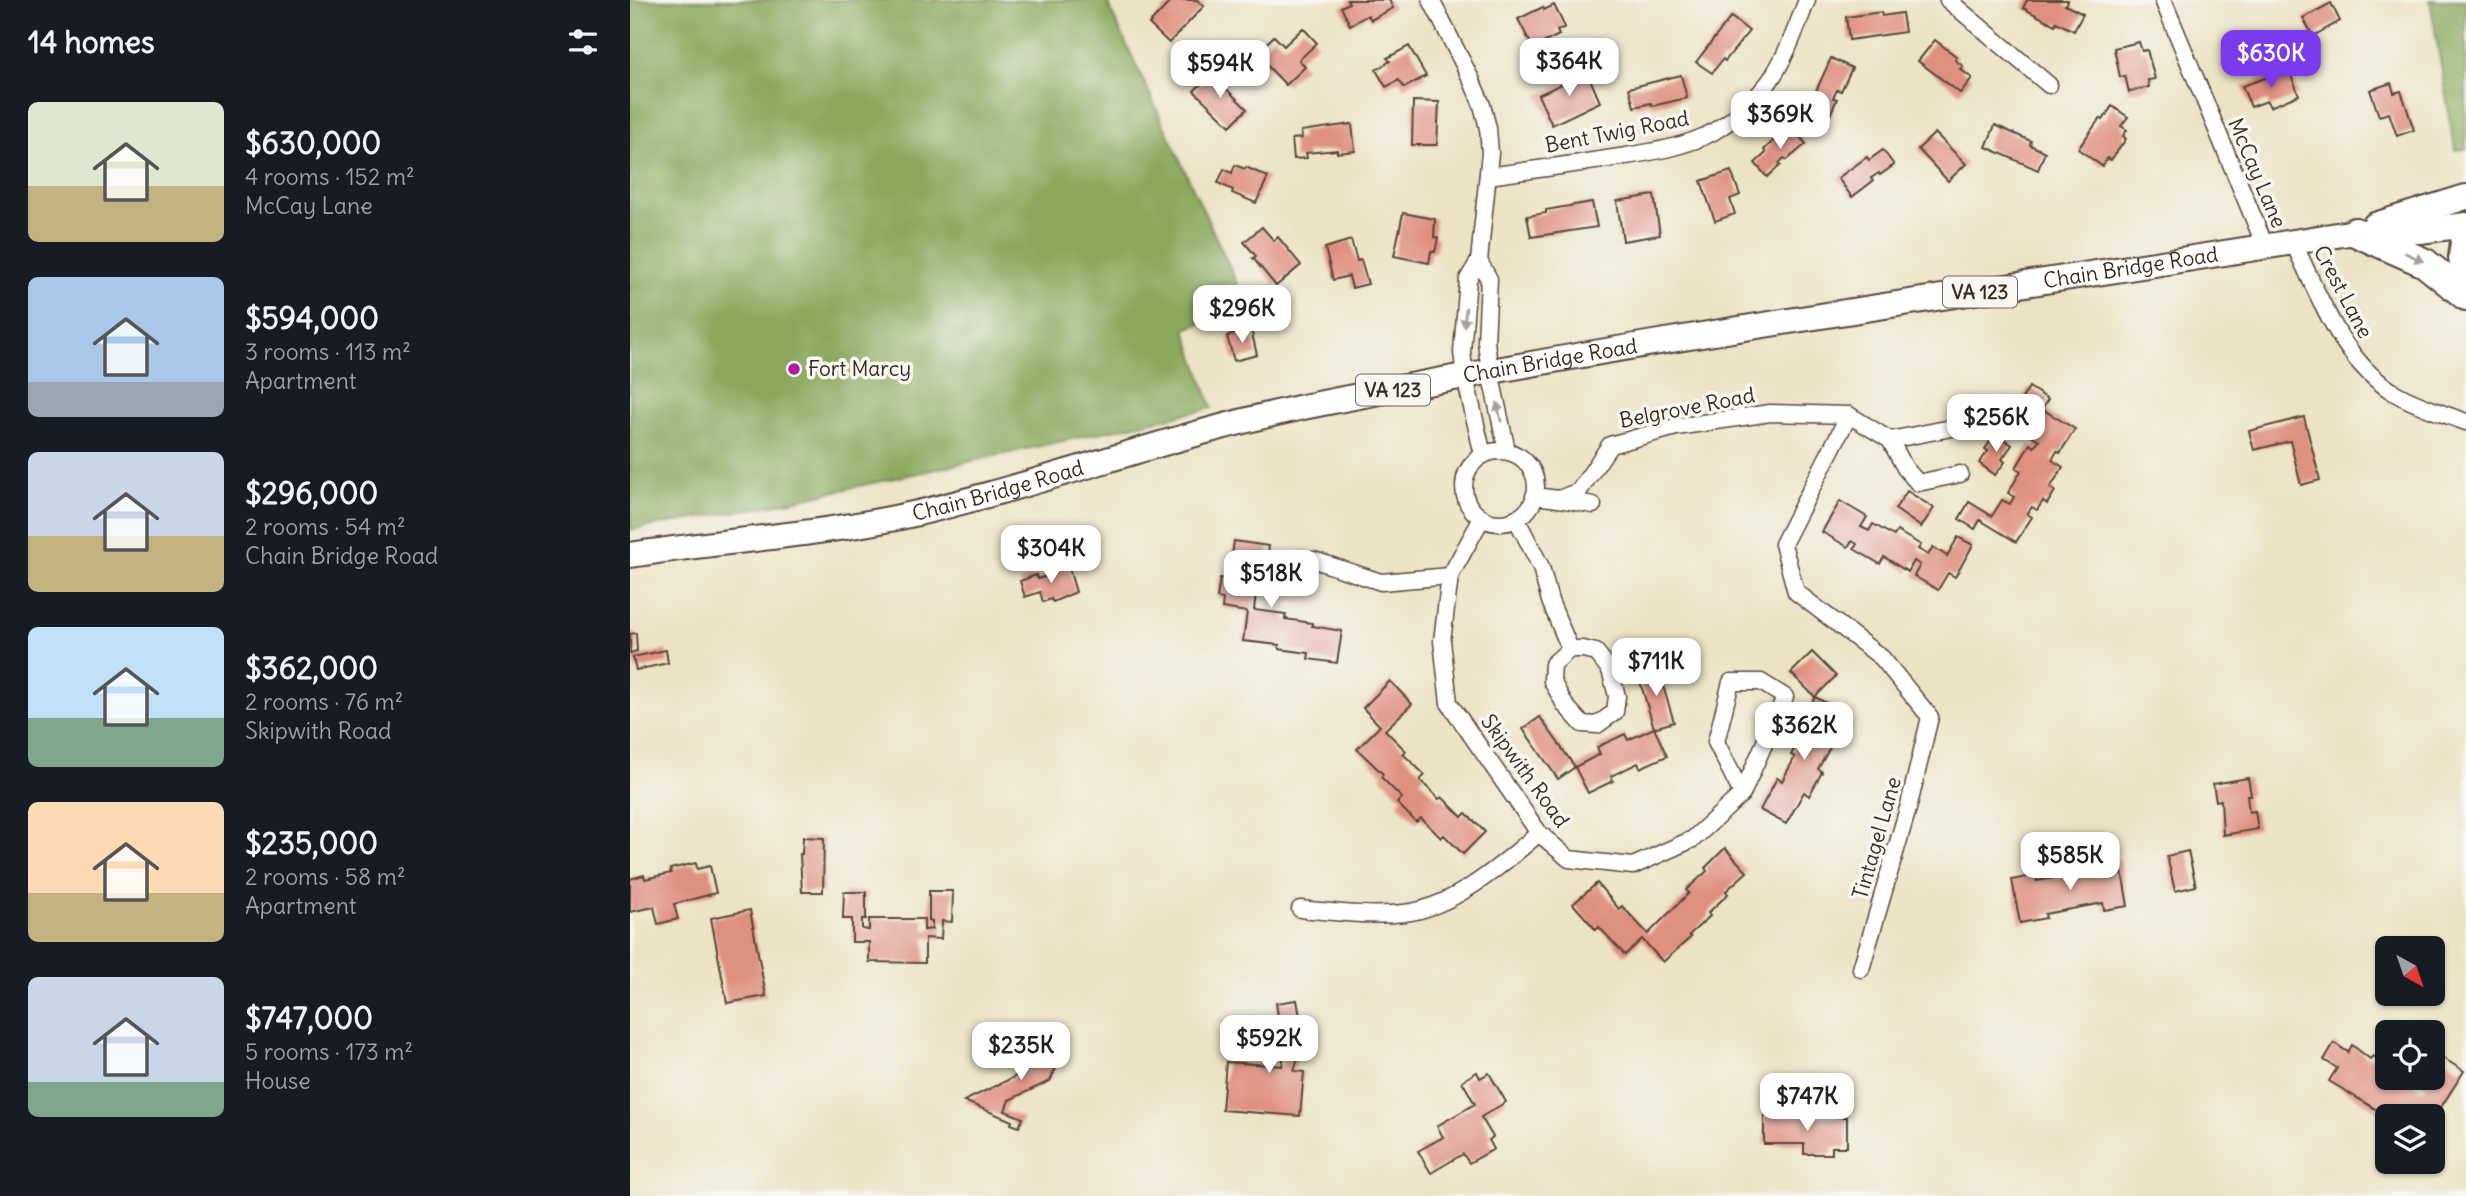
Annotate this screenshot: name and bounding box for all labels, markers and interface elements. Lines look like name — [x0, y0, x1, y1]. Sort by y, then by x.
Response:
text: 14 homes — [28, 23, 155, 61]
icon: filters — [564, 23, 602, 61]
pin: $630K — [2222, 31, 2320, 90]
pin: $364K — [1520, 38, 1618, 98]
text: $630K — [2237, 38, 2305, 67]
pin: $594K — [1171, 41, 1269, 100]
text: $364K — [1536, 46, 1602, 75]
text: $594K — [1187, 48, 1253, 77]
pin: $369K — [1731, 92, 1829, 151]
text: $369K — [1747, 99, 1813, 128]
street label: Bent Twig Road — [1543, 104, 1691, 159]
street label: McCay Lane — [2222, 114, 2293, 232]
text: $630,000 — [245, 124, 381, 162]
icon: home — [84, 130, 168, 214]
text: 4 rooms · 152 m² — [245, 162, 415, 191]
text: McCay Lane — [245, 191, 373, 220]
street label: Chain Bridge Road — [2041, 240, 2220, 294]
street label: Crest Lane — [2308, 241, 2379, 343]
one-way arrow — [2404, 252, 2424, 263]
road number: VA 123 — [1943, 276, 2017, 308]
pin: $296K — [1193, 286, 1291, 345]
text: $296K — [1209, 293, 1275, 322]
text: $594,000 — [245, 299, 379, 337]
icon: home — [84, 305, 168, 389]
one-way arrow — [1459, 307, 1470, 329]
street label: Chain Bridge Road — [1461, 332, 1639, 389]
text: 3 rooms · 113 m² — [245, 337, 411, 366]
place label: Fort Marcy — [808, 355, 911, 382]
marker: Fort Marcy — [786, 361, 802, 377]
text: Apartment — [245, 366, 357, 395]
road number: VA 123 — [1356, 374, 1430, 406]
street label: Belgrove Road — [1617, 381, 1757, 434]
pin: $256K — [1947, 394, 2045, 454]
one-way arrow — [1493, 401, 1504, 423]
text: $256K — [1963, 402, 2029, 431]
street label: Chain Bridge Road — [909, 454, 1087, 527]
text: $296,000 — [245, 474, 378, 512]
icon: home — [84, 480, 168, 564]
text: 2 rooms · 54 m² — [245, 512, 406, 541]
pin: $304K — [1002, 526, 1100, 585]
text: $304K — [1017, 533, 1085, 562]
text: Chain Bridge Road — [245, 541, 438, 570]
pin: $518K — [1222, 550, 1320, 610]
text: $518K — [1240, 558, 1302, 587]
pin: $711K — [1607, 638, 1705, 698]
text: $711K — [1628, 646, 1684, 675]
text: $362,000 — [245, 649, 378, 687]
icon: home — [84, 655, 168, 739]
text: 2 rooms · 76 m² — [245, 687, 403, 716]
pin: $362K — [1755, 702, 1853, 762]
street label: Skipwith Road — [1475, 709, 1576, 833]
text: $362K — [1771, 710, 1837, 739]
text: Skipwith Road — [245, 716, 391, 745]
street label: Tintagel Lane — [1846, 774, 1907, 902]
text: $235,000 — [245, 824, 378, 862]
icon: home — [84, 830, 168, 914]
pin: $585K — [2021, 832, 2119, 892]
text: $585K — [2037, 840, 2103, 869]
text: 2 rooms · 58 m² — [245, 862, 406, 891]
text: Apartment — [245, 891, 357, 920]
north arrow — [2375, 936, 2445, 1006]
map controls — [2375, 936, 2445, 1174]
text: $747,000 — [245, 999, 373, 1037]
icon: home — [84, 1005, 168, 1089]
pin: $592K — [1220, 1016, 1318, 1075]
button: locate — [2375, 1020, 2445, 1090]
pin: $235K — [972, 1023, 1070, 1082]
text: $592K — [1236, 1023, 1302, 1052]
text: $235K — [988, 1030, 1054, 1059]
text: 5 rooms · 173 m² — [245, 1037, 413, 1066]
text: House — [245, 1066, 311, 1095]
pin: $747K — [1758, 1074, 1856, 1133]
text: $747K — [1776, 1081, 1838, 1110]
button: layers — [2375, 1104, 2445, 1174]

